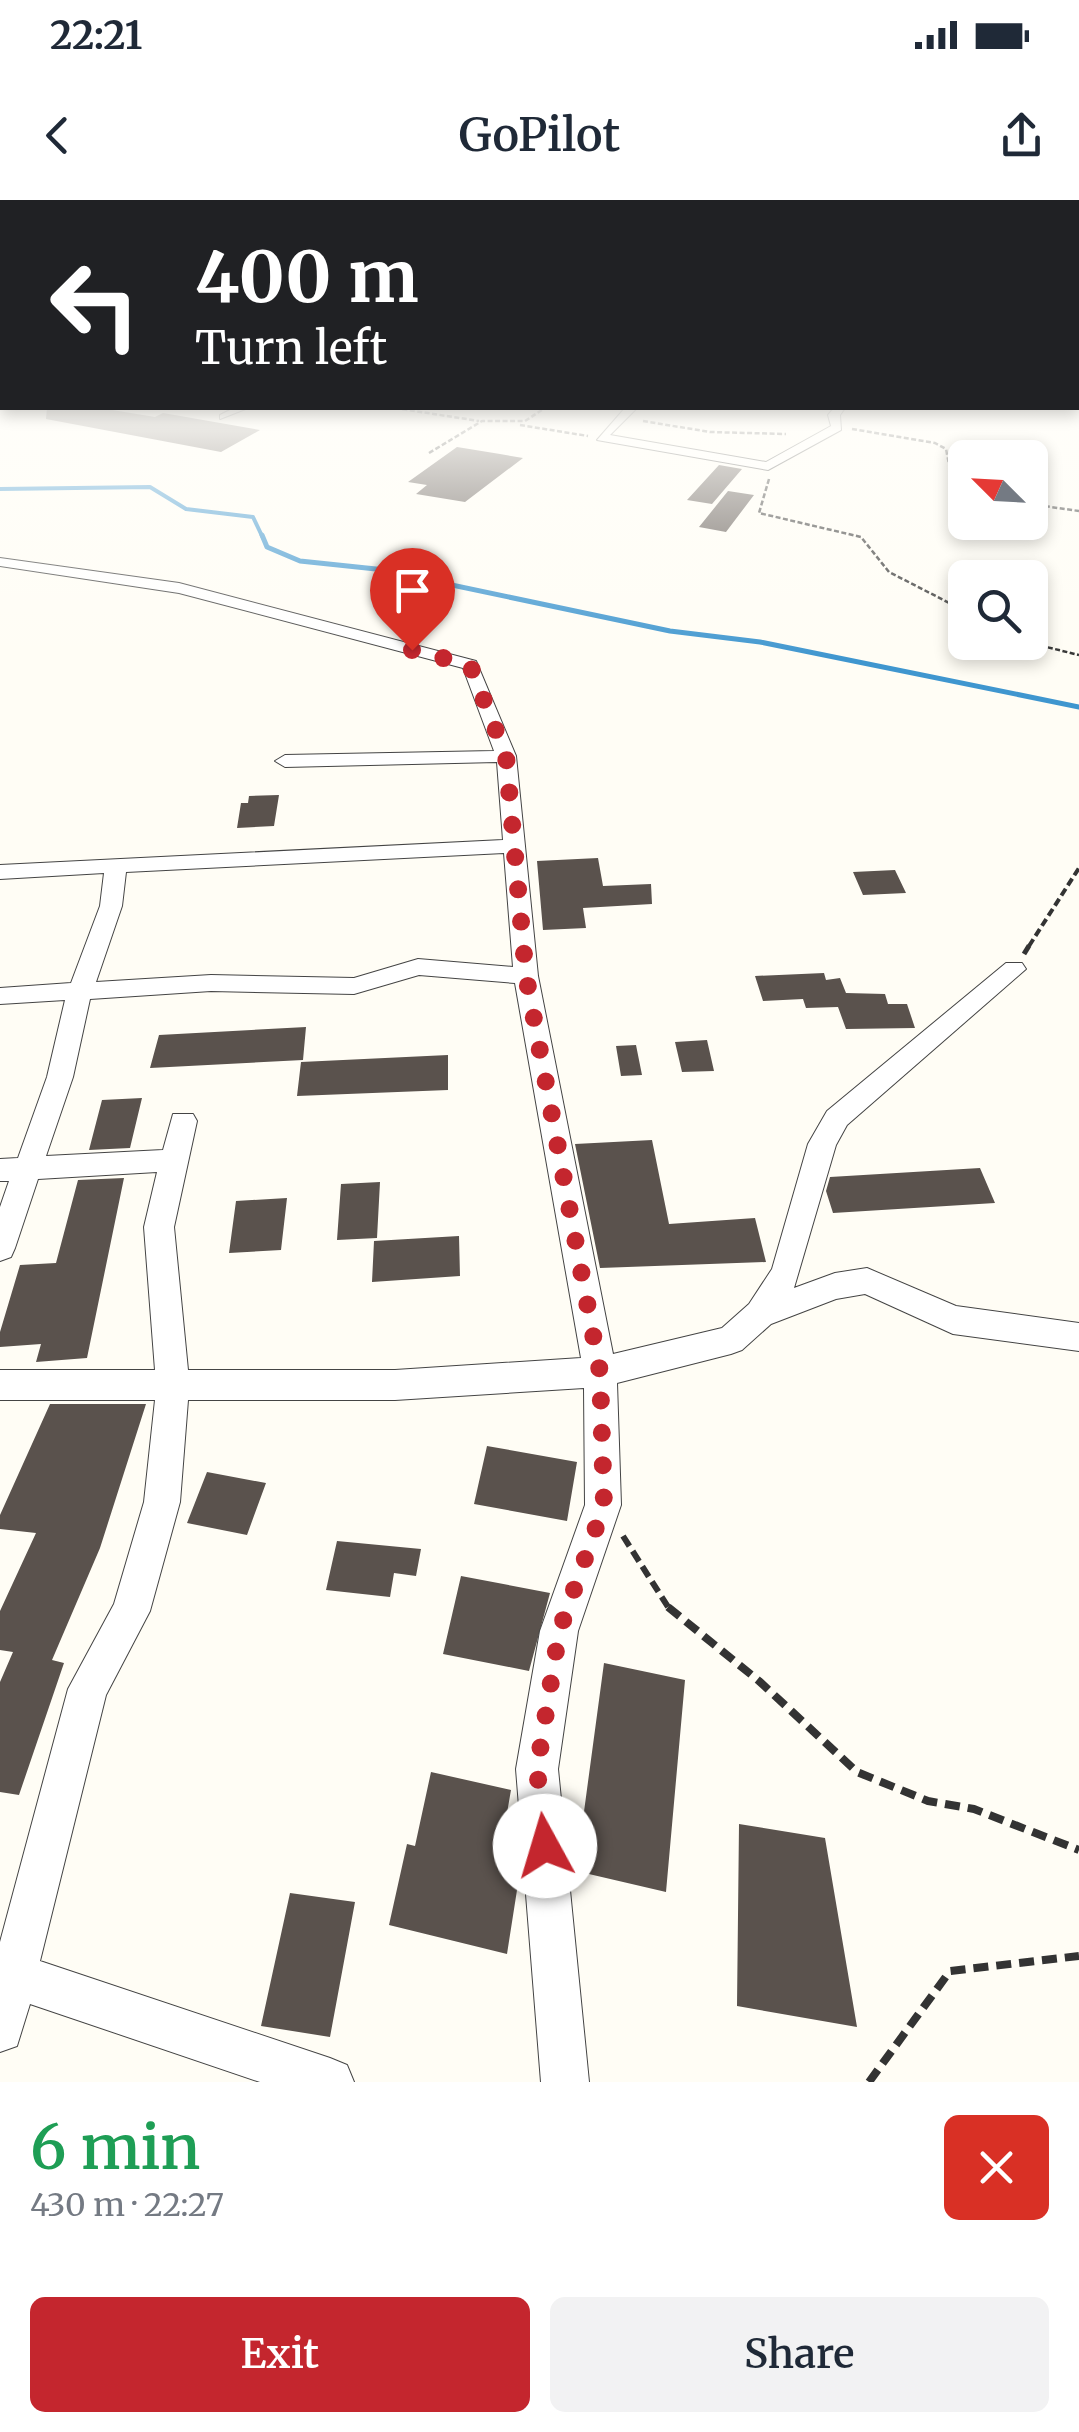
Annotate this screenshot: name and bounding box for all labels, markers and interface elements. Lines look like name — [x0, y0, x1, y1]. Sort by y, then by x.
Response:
text: 22:21 — [50, 12, 142, 59]
text: GoPilot — [459, 107, 620, 163]
icon: back — [30, 108, 85, 163]
icon: share — [994, 108, 1049, 163]
text: 400 m — [195, 233, 419, 321]
icon: left — [30, 240, 160, 370]
text: Turn left — [195, 320, 387, 376]
north arrow — [948, 440, 1048, 540]
map controls — [948, 440, 1048, 660]
pin — [370, 548, 455, 651]
button: search — [948, 560, 1048, 660]
icon: arrive — [385, 563, 440, 618]
position arrow — [493, 1794, 597, 1898]
text: 6 min — [30, 2110, 200, 2185]
button: close — [944, 2115, 1049, 2220]
text: 430 m · 22:27 — [30, 2185, 224, 2225]
button: Exit — [30, 2297, 530, 2412]
button: Share — [550, 2297, 1049, 2412]

